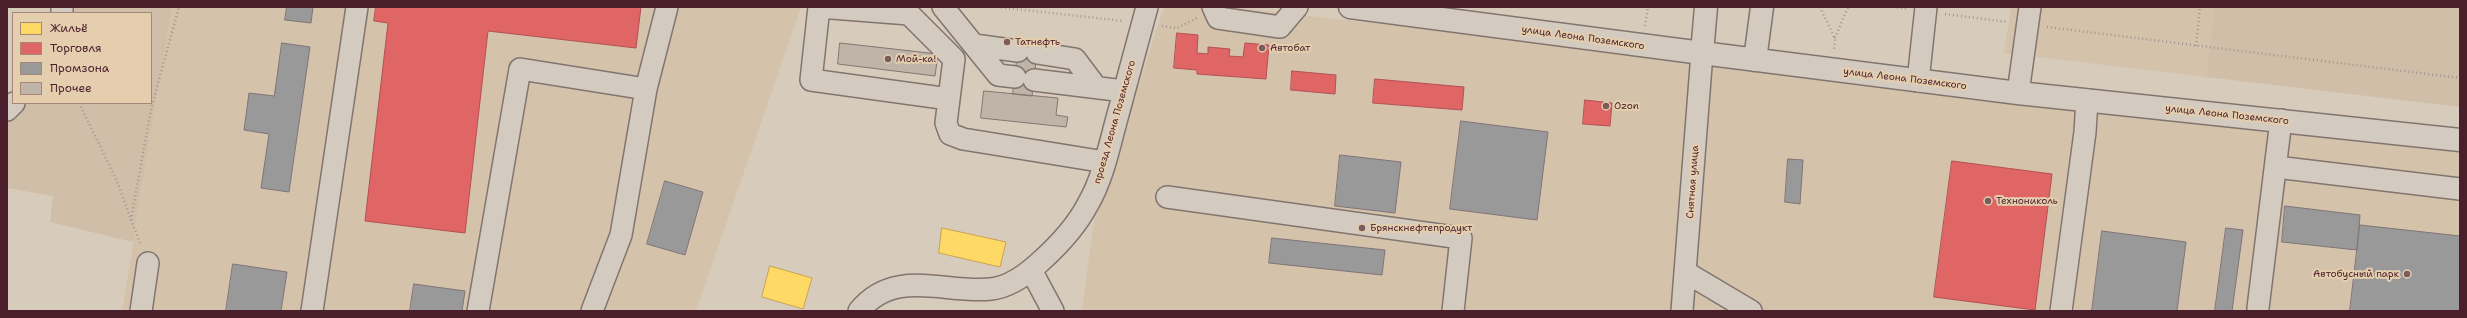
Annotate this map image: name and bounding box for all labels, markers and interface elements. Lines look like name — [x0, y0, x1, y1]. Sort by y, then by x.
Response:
legend — [12, 12, 152, 104]
text: Жильё — [50, 20, 88, 36]
street label: улица Леона Поземского — [1521, 23, 1645, 53]
place label: Татнефть — [1015, 36, 1060, 48]
marker: Татнефть — [1002, 37, 1012, 47]
text: Торговля — [50, 40, 102, 56]
place label: Автобат — [1270, 42, 1310, 54]
marker: Автобат — [1257, 43, 1267, 53]
place label: Мой-ка! — [896, 53, 936, 65]
marker: Мой-ка! — [883, 54, 893, 64]
street label: проезд Леона Поземского — [1092, 59, 1138, 185]
text: Промзона — [50, 60, 109, 76]
street label: улица Леона Поземского — [1843, 65, 1967, 93]
text: Прочее — [50, 80, 92, 96]
place label: Ozon — [1614, 100, 1639, 112]
marker: Ozon — [1601, 101, 1611, 111]
street label: улица Леона Поземского — [2165, 103, 2289, 127]
street label: Снятная улица — [1684, 145, 1702, 219]
place label: Технониколь — [1996, 195, 2058, 207]
marker: Технониколь — [1983, 196, 1993, 206]
place label: Брянскнефтепродукт — [1370, 222, 1472, 234]
marker: Брянскнефтепродукт — [1357, 223, 1367, 233]
place label: Автобусный парк — [2313, 268, 2399, 280]
marker: Автобусный парк — [2402, 269, 2412, 279]

